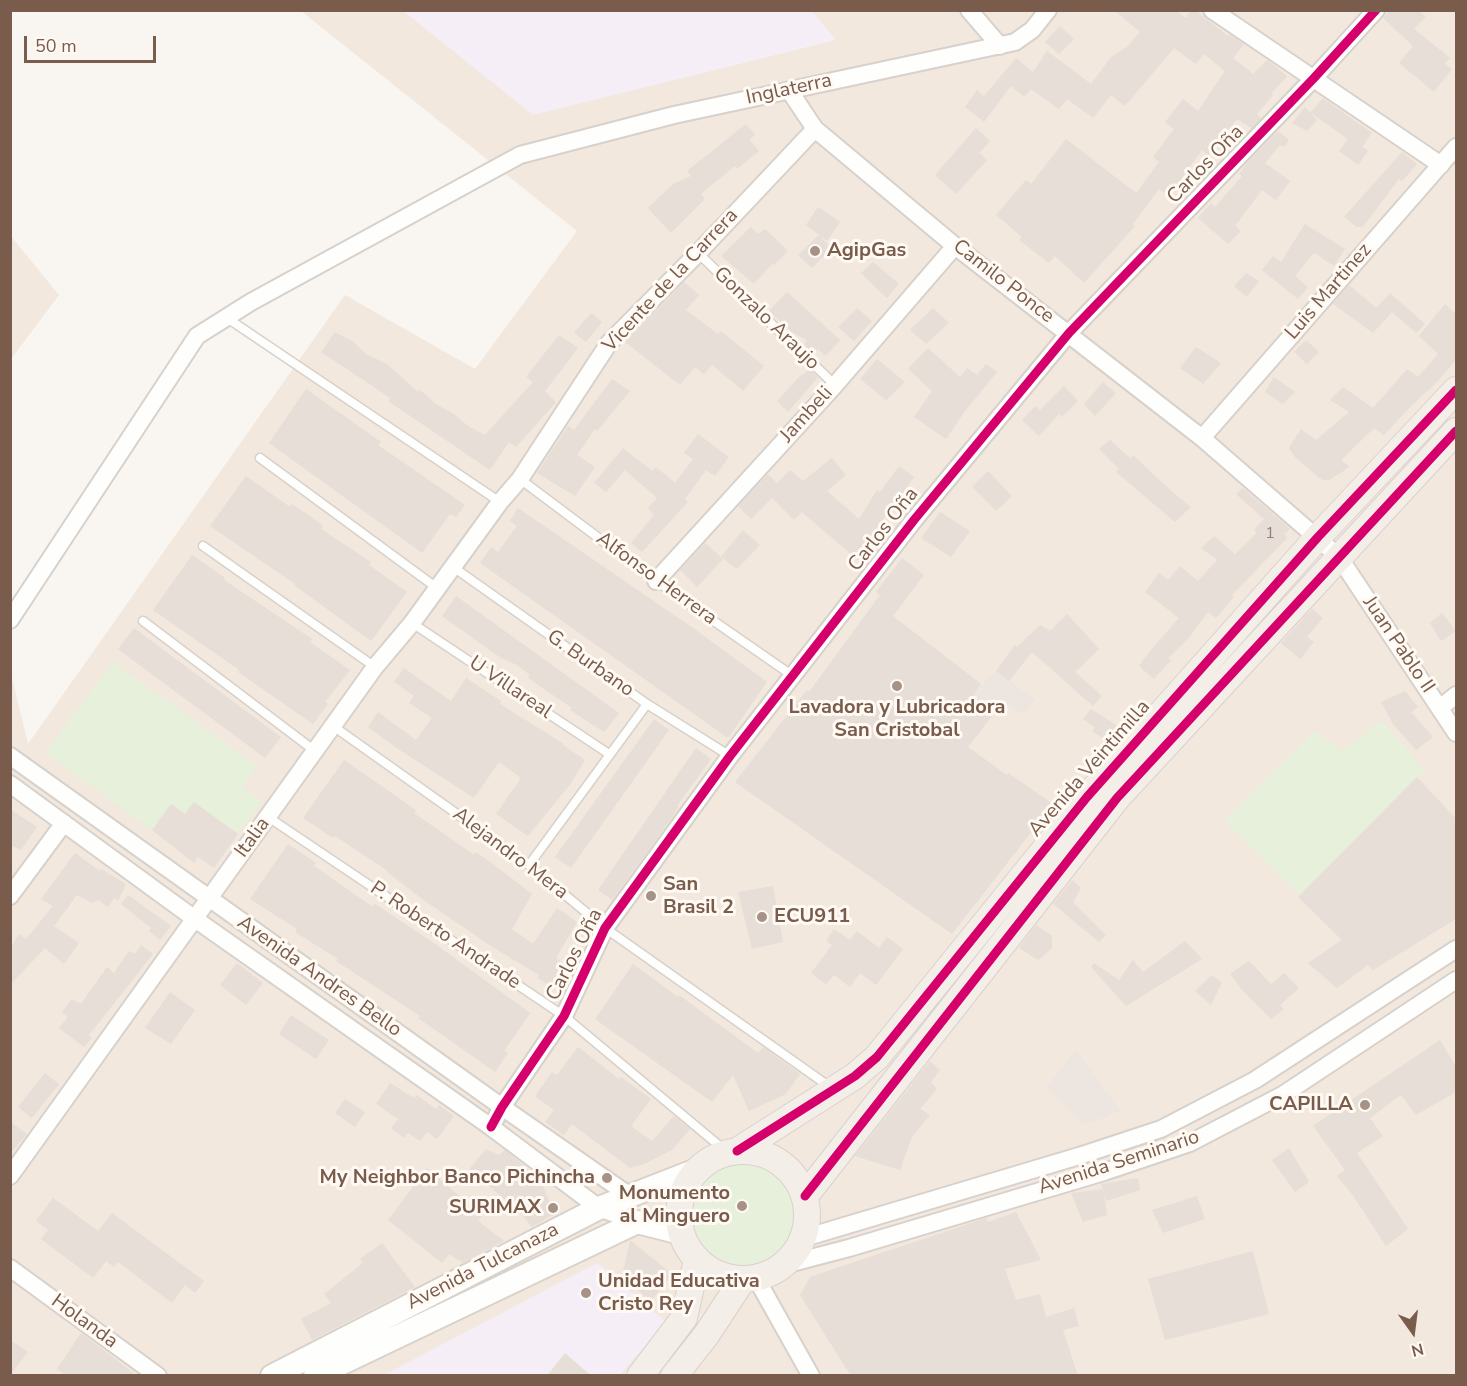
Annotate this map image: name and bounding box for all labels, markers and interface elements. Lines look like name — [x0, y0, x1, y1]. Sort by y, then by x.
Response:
scale bar — [27, 24, 159, 62]
text: 50 m — [35, 34, 77, 58]
street label: Inglaterra — [744, 69, 834, 111]
street label: Carlos Oña — [1163, 121, 1249, 209]
street label: Vicente de la Carrera — [598, 204, 744, 358]
street label: Camilo Ponce — [948, 235, 1058, 329]
place label: AgipGas — [827, 239, 906, 263]
street label: Luis Martinez — [1281, 239, 1377, 345]
marker: AgipGas — [808, 244, 822, 258]
street label: Gonzalo Araujo — [708, 262, 824, 376]
street label: Jambeli — [776, 382, 838, 448]
street label: Carlos Oña — [844, 483, 924, 577]
house number: 1 — [1265, 524, 1275, 544]
street label: Alfonso Herrera — [591, 527, 721, 631]
street label: Juan Pablo II — [1357, 592, 1439, 698]
street label: G. Burbano — [542, 625, 638, 703]
street label: U Villareal — [464, 652, 556, 724]
marker: Lavadora y Lubricadora San Cristobal — [890, 679, 904, 693]
place label: Lavadora y Lubricadora San Cristobal — [789, 696, 1005, 743]
street label: Avenida Veintimilla — [1024, 696, 1156, 842]
street label: Alejandro Mera — [448, 803, 572, 905]
street label: Italia — [230, 813, 276, 863]
place label: San Brasil 2 — [663, 873, 734, 920]
street label: P. Roberto Andrade — [365, 877, 525, 995]
marker: San Brasil 2 — [644, 889, 658, 903]
street label: Carlos Oña — [542, 905, 608, 1005]
place label: ECU911 — [774, 905, 850, 929]
marker: ECU911 — [755, 910, 769, 924]
street label: Avenida Andres Bello — [232, 911, 406, 1043]
place label: CAPILLA — [1269, 1093, 1353, 1117]
marker: CAPILLA — [1358, 1098, 1372, 1112]
street label: Avenida Seminario — [1035, 1126, 1203, 1200]
place label: My Neighbor Banco Pichincha — [320, 1166, 595, 1190]
marker: My Neighbor Banco Pichincha — [600, 1171, 614, 1185]
place label: Monumento al Minguero — [619, 1182, 730, 1229]
place label: SURIMAX — [449, 1196, 541, 1220]
marker: Monumento al Minguero — [735, 1199, 749, 1213]
marker: SURIMAX — [546, 1201, 560, 1215]
street label: Avenida Tulcanaza — [403, 1218, 563, 1316]
place label: Unidad Educativa Cristo Rey — [598, 1270, 760, 1317]
marker: Unidad Educativa Cristo Rey — [579, 1286, 593, 1300]
street label: Holanda — [46, 1290, 122, 1354]
north arrow — [1383, 1302, 1443, 1362]
text: N — [1409, 1337, 1426, 1362]

